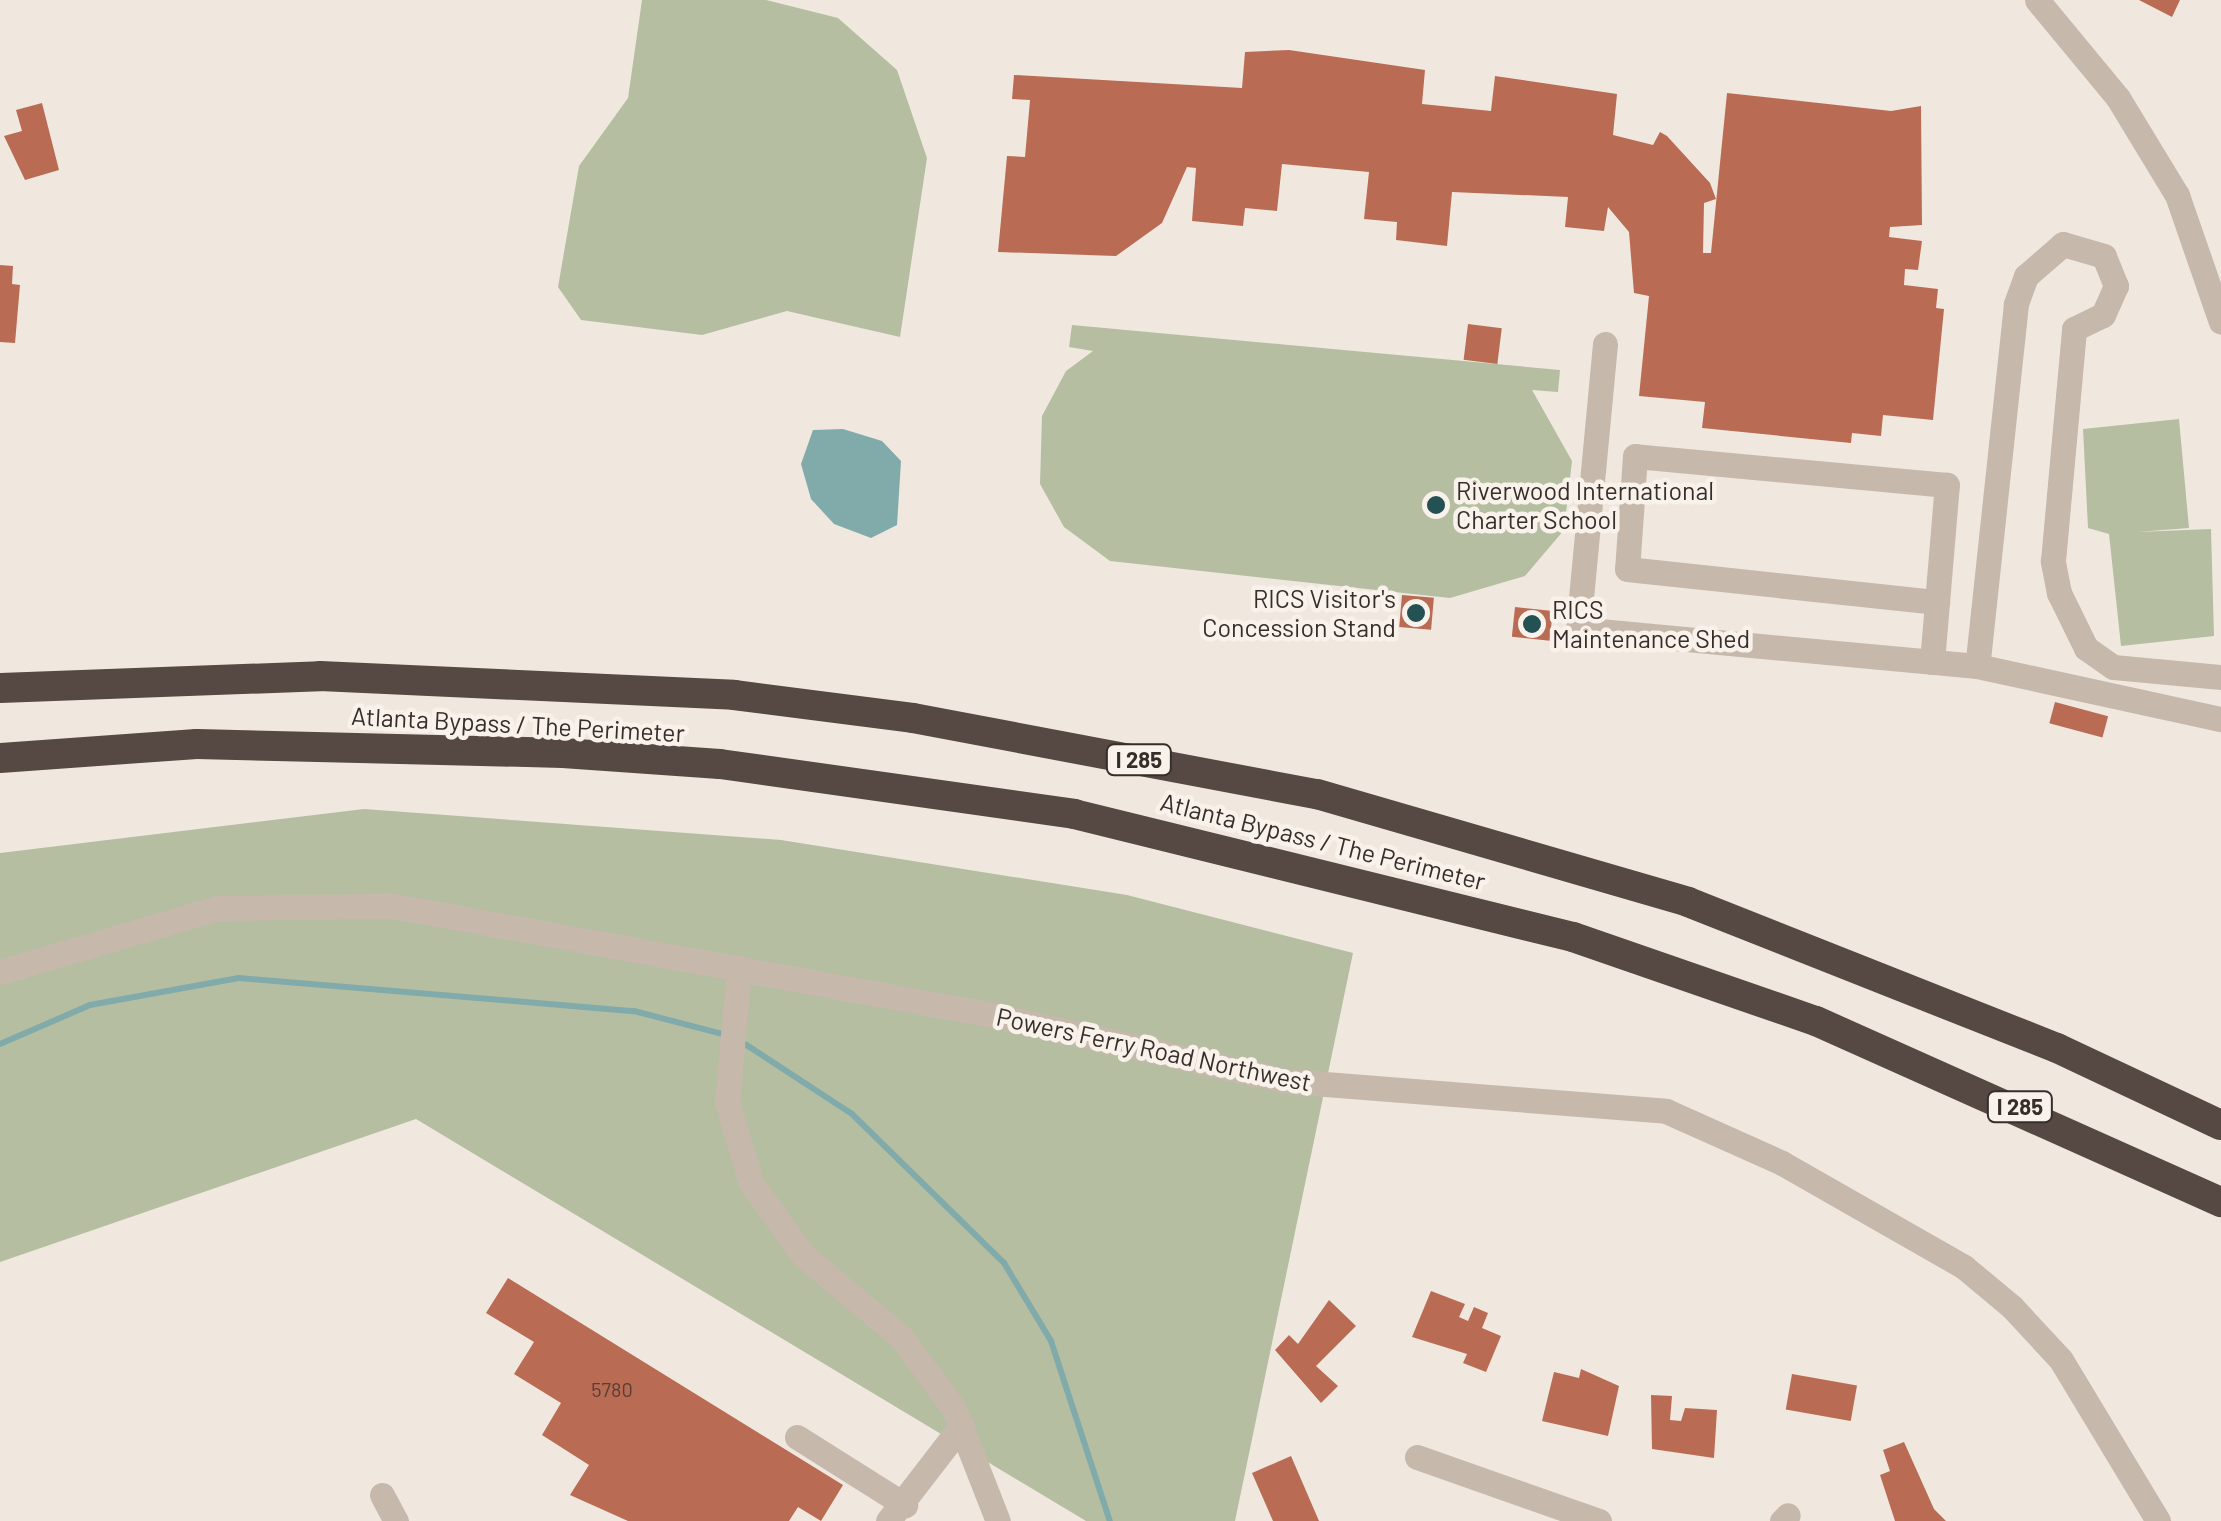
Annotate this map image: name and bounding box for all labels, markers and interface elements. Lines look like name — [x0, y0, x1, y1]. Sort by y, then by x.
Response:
place label: Riverwood International Charter School — [1456, 476, 1714, 535]
marker: Riverwood International Charter School — [1425, 494, 1447, 516]
place label: RICS Visitor's Concession Stand — [1202, 584, 1396, 643]
place label: RICS Maintenance Shed — [1552, 595, 1750, 654]
marker: RICS Visitor's Concession Stand — [1405, 602, 1427, 624]
marker: RICS Maintenance Shed — [1521, 613, 1543, 635]
street label: Atlanta Bypass / The Perimeter — [350, 700, 686, 748]
road number: I 285 — [1104, 743, 1174, 777]
street label: Atlanta Bypass / The Perimeter — [1157, 786, 1489, 896]
street label: Powers Ferry Road Northwest — [994, 1001, 1314, 1097]
road number: I 285 — [1985, 1090, 2055, 1124]
house number: 5780 — [591, 1377, 633, 1401]

